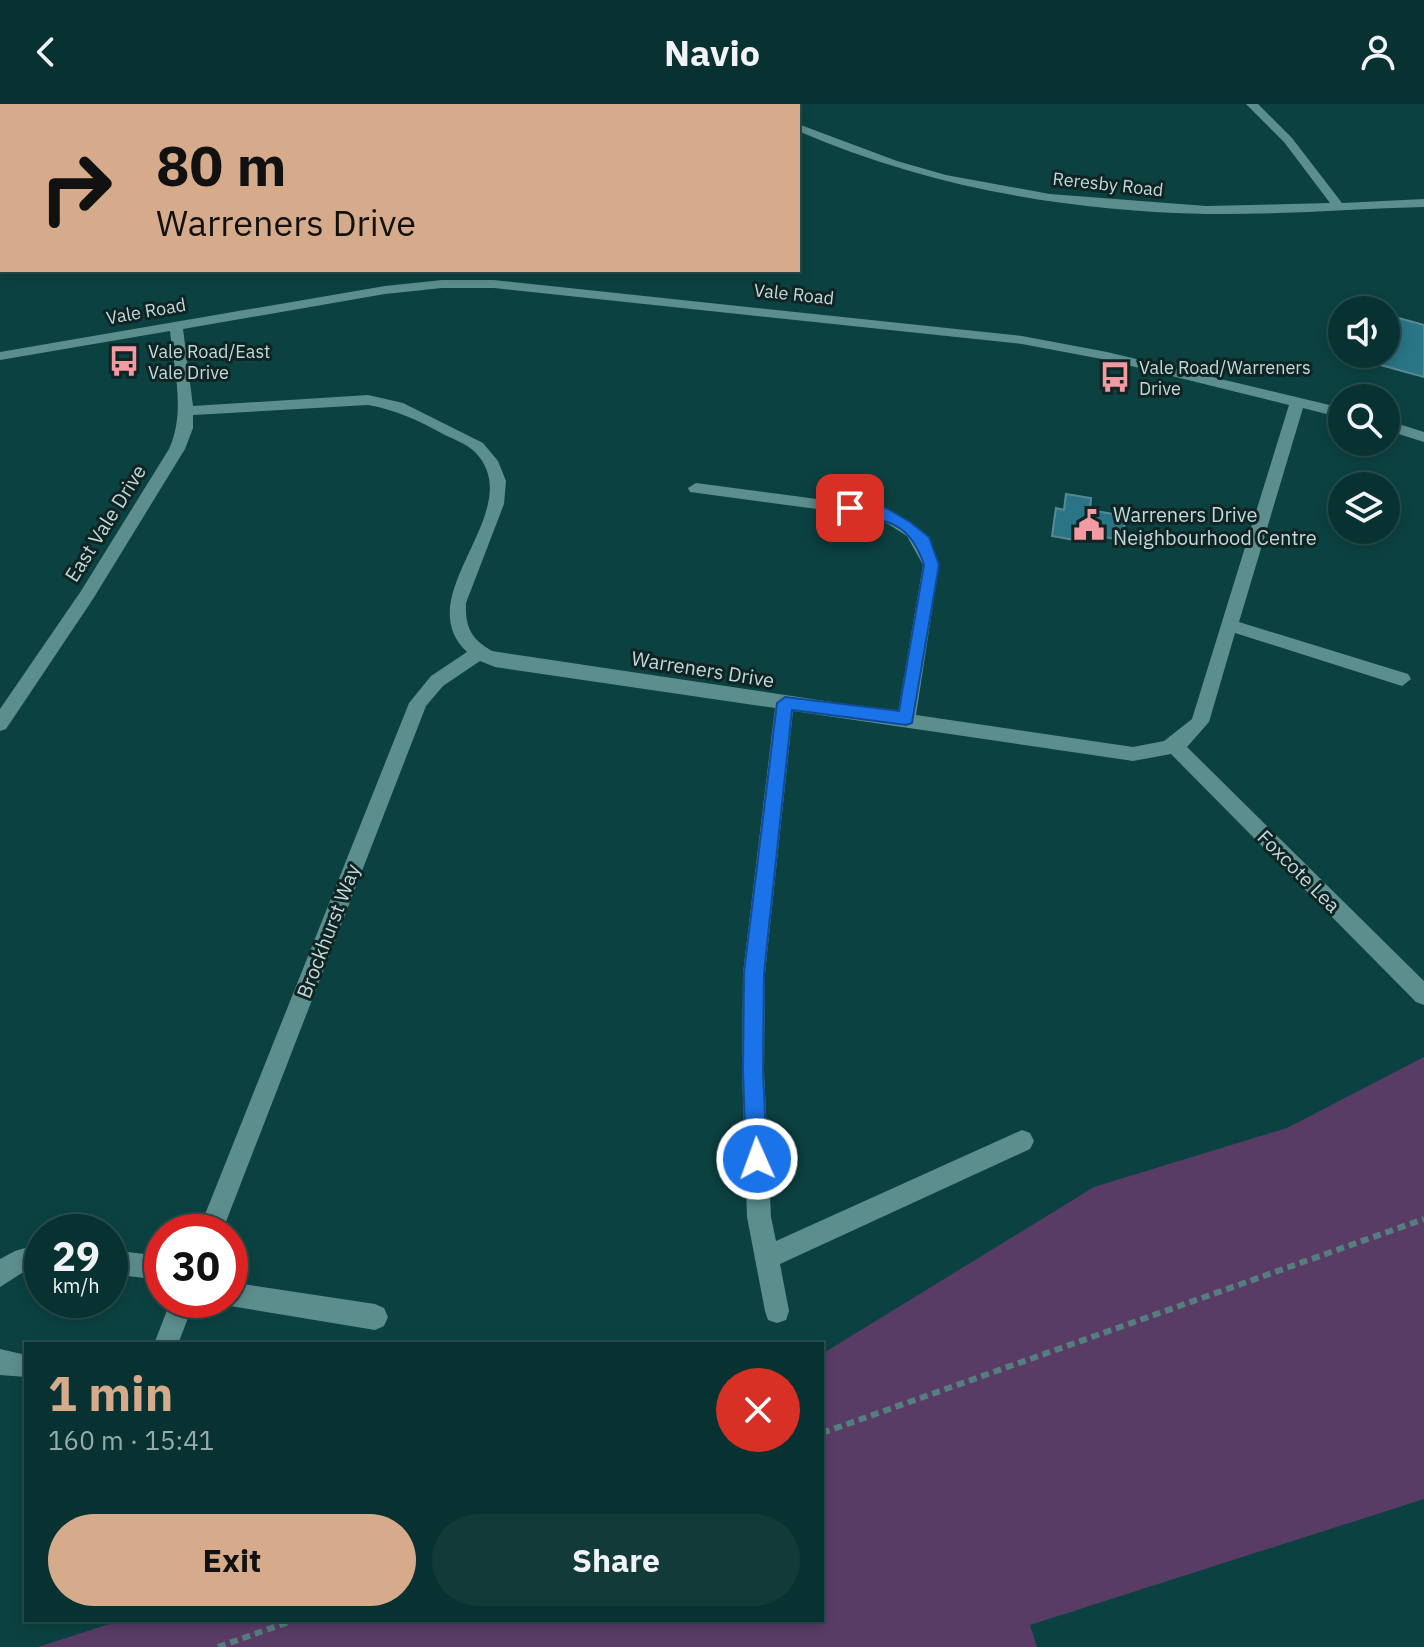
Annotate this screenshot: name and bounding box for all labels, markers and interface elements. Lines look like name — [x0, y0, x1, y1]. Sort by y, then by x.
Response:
text: Navio — [664, 29, 760, 76]
icon: back — [24, 30, 68, 74]
icon: person — [1356, 30, 1400, 74]
text: 80 m — [156, 129, 286, 201]
icon: right — [24, 136, 128, 240]
street label: Reresby Road — [1051, 167, 1165, 201]
text: Warreners Drive — [156, 199, 416, 246]
street label: Vale Road — [753, 278, 835, 310]
street label: Vale Road — [104, 293, 188, 329]
map controls — [1328, 296, 1400, 544]
button: sound — [1328, 296, 1400, 368]
place label: Vale Road/East Vale Drive — [148, 340, 270, 384]
bus stop icon: Vale Road/East Vale Drive — [107, 344, 141, 378]
place label: Vale Road/Warreners Drive — [1139, 356, 1311, 400]
bus stop icon: Vale Road/Warreners Drive — [1098, 360, 1132, 394]
button: search — [1328, 384, 1400, 456]
street label: East Vale Drive — [58, 459, 152, 587]
button: layers — [1328, 472, 1400, 544]
pin — [816, 474, 884, 542]
icon: arrive — [828, 486, 872, 530]
place label: Warreners Drive Neighbourhood Centre — [1113, 501, 1317, 551]
public building icon: Warreners Drive Neighbourhood Centre — [1072, 508, 1106, 542]
street label: Warreners Drive — [630, 644, 776, 694]
street label: Foxcote Lea — [1252, 824, 1347, 919]
street label: Brockhurst Way — [290, 860, 366, 1002]
position arrow — [715, 1117, 799, 1201]
speed limit sign: 30 — [144, 1214, 248, 1318]
text: 29 — [52, 1230, 100, 1282]
text: km/h — [52, 1272, 100, 1299]
text: 1 min — [48, 1362, 173, 1424]
button: close — [716, 1368, 800, 1452]
text: 160 m · 15:41 — [48, 1423, 214, 1457]
button: Exit — [48, 1514, 416, 1606]
button: Share — [432, 1514, 800, 1606]

